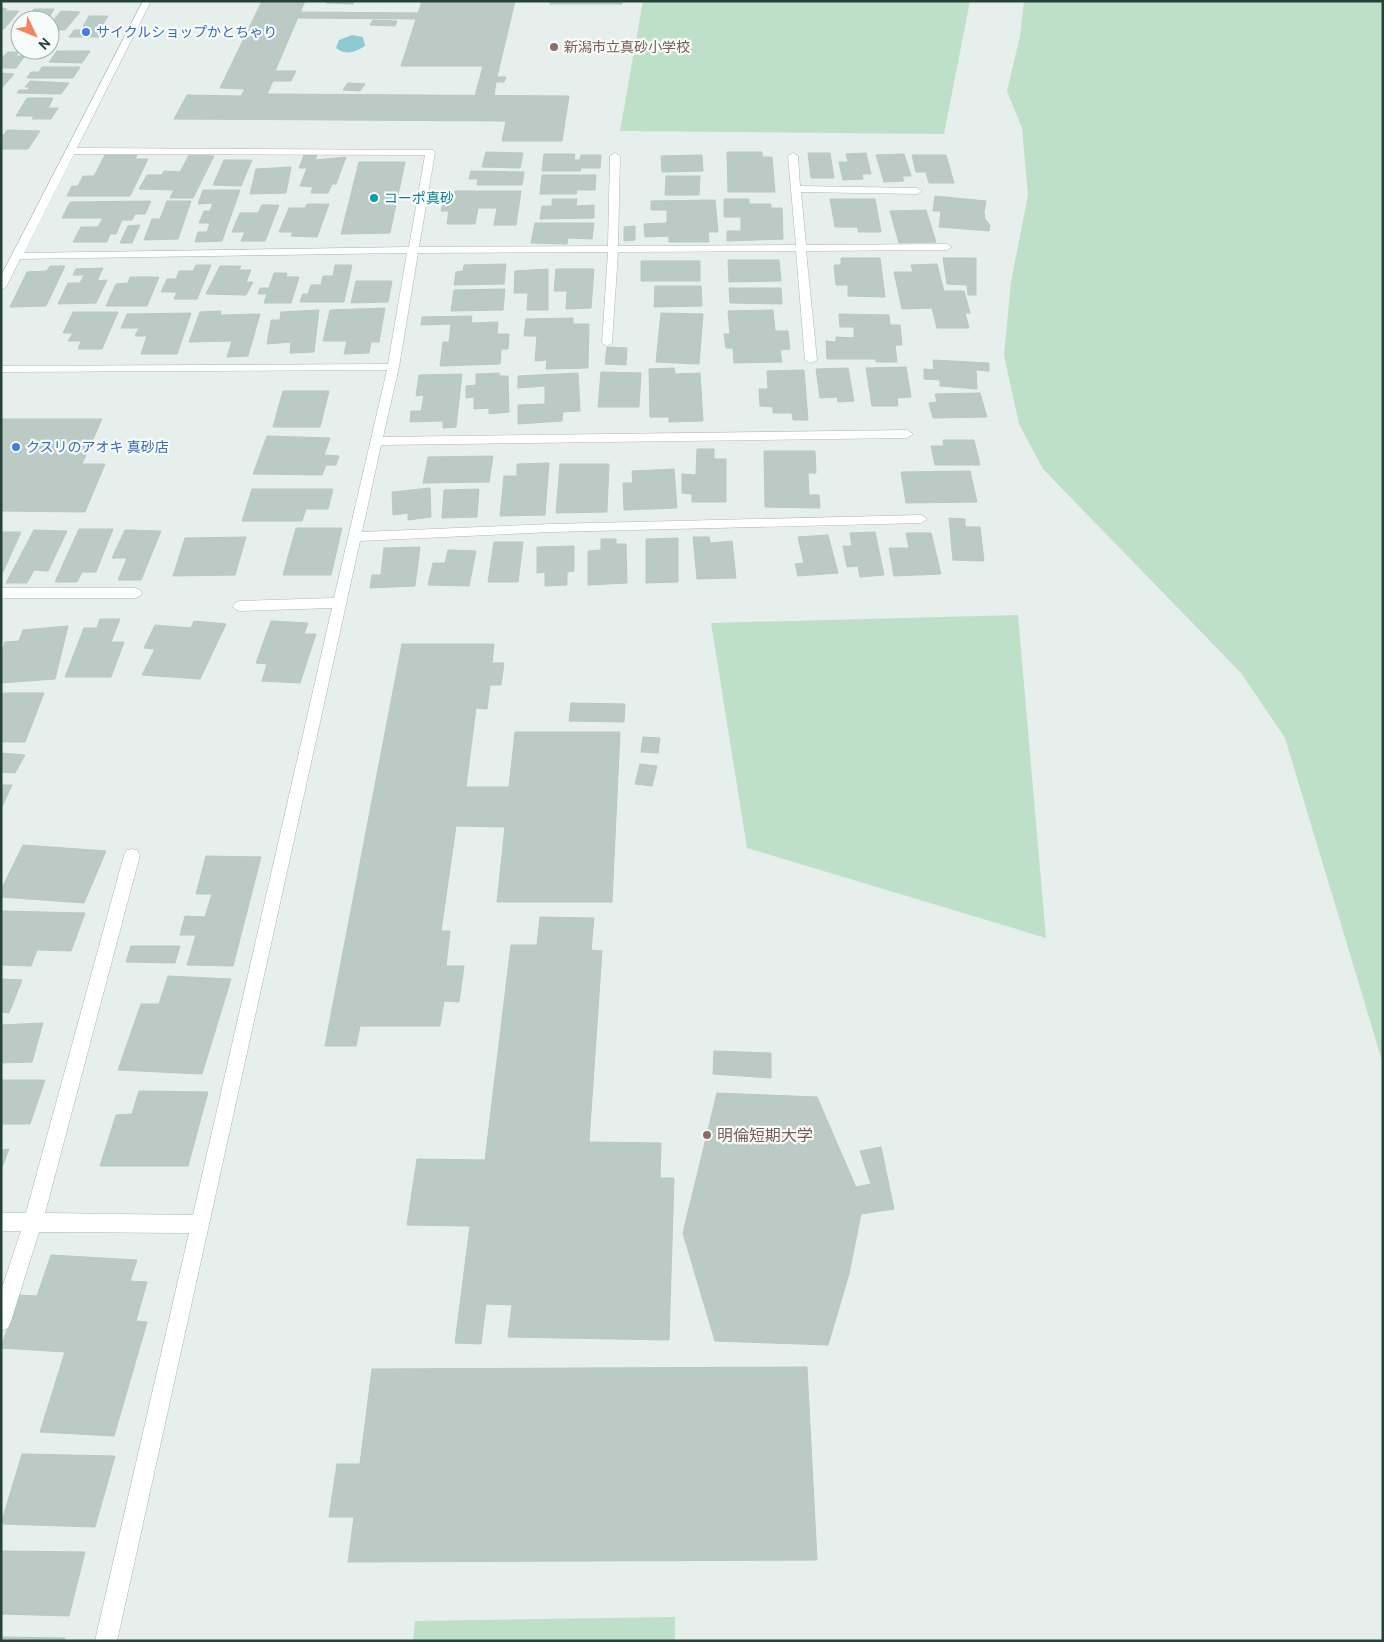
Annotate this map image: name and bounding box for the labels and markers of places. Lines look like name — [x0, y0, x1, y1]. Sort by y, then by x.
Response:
place label: サイクルショップかとちゃり — [96, 23, 277, 41]
marker: サイクルショップかとちゃり — [80, 26, 92, 38]
place label: 新潟市立真砂小学校 — [564, 38, 690, 56]
marker: 新潟市立真砂小学校 — [548, 41, 560, 53]
place label: コーポ真砂 — [384, 189, 454, 207]
marker: コーポ真砂 — [368, 192, 380, 204]
place label: クスリのアオキ 真砂店 — [26, 438, 169, 456]
marker: クスリのアオキ 真砂店 — [10, 441, 22, 453]
place label: 明倫短期大学 — [717, 1126, 813, 1145]
marker: 明倫短期大学 — [701, 1129, 713, 1141]

